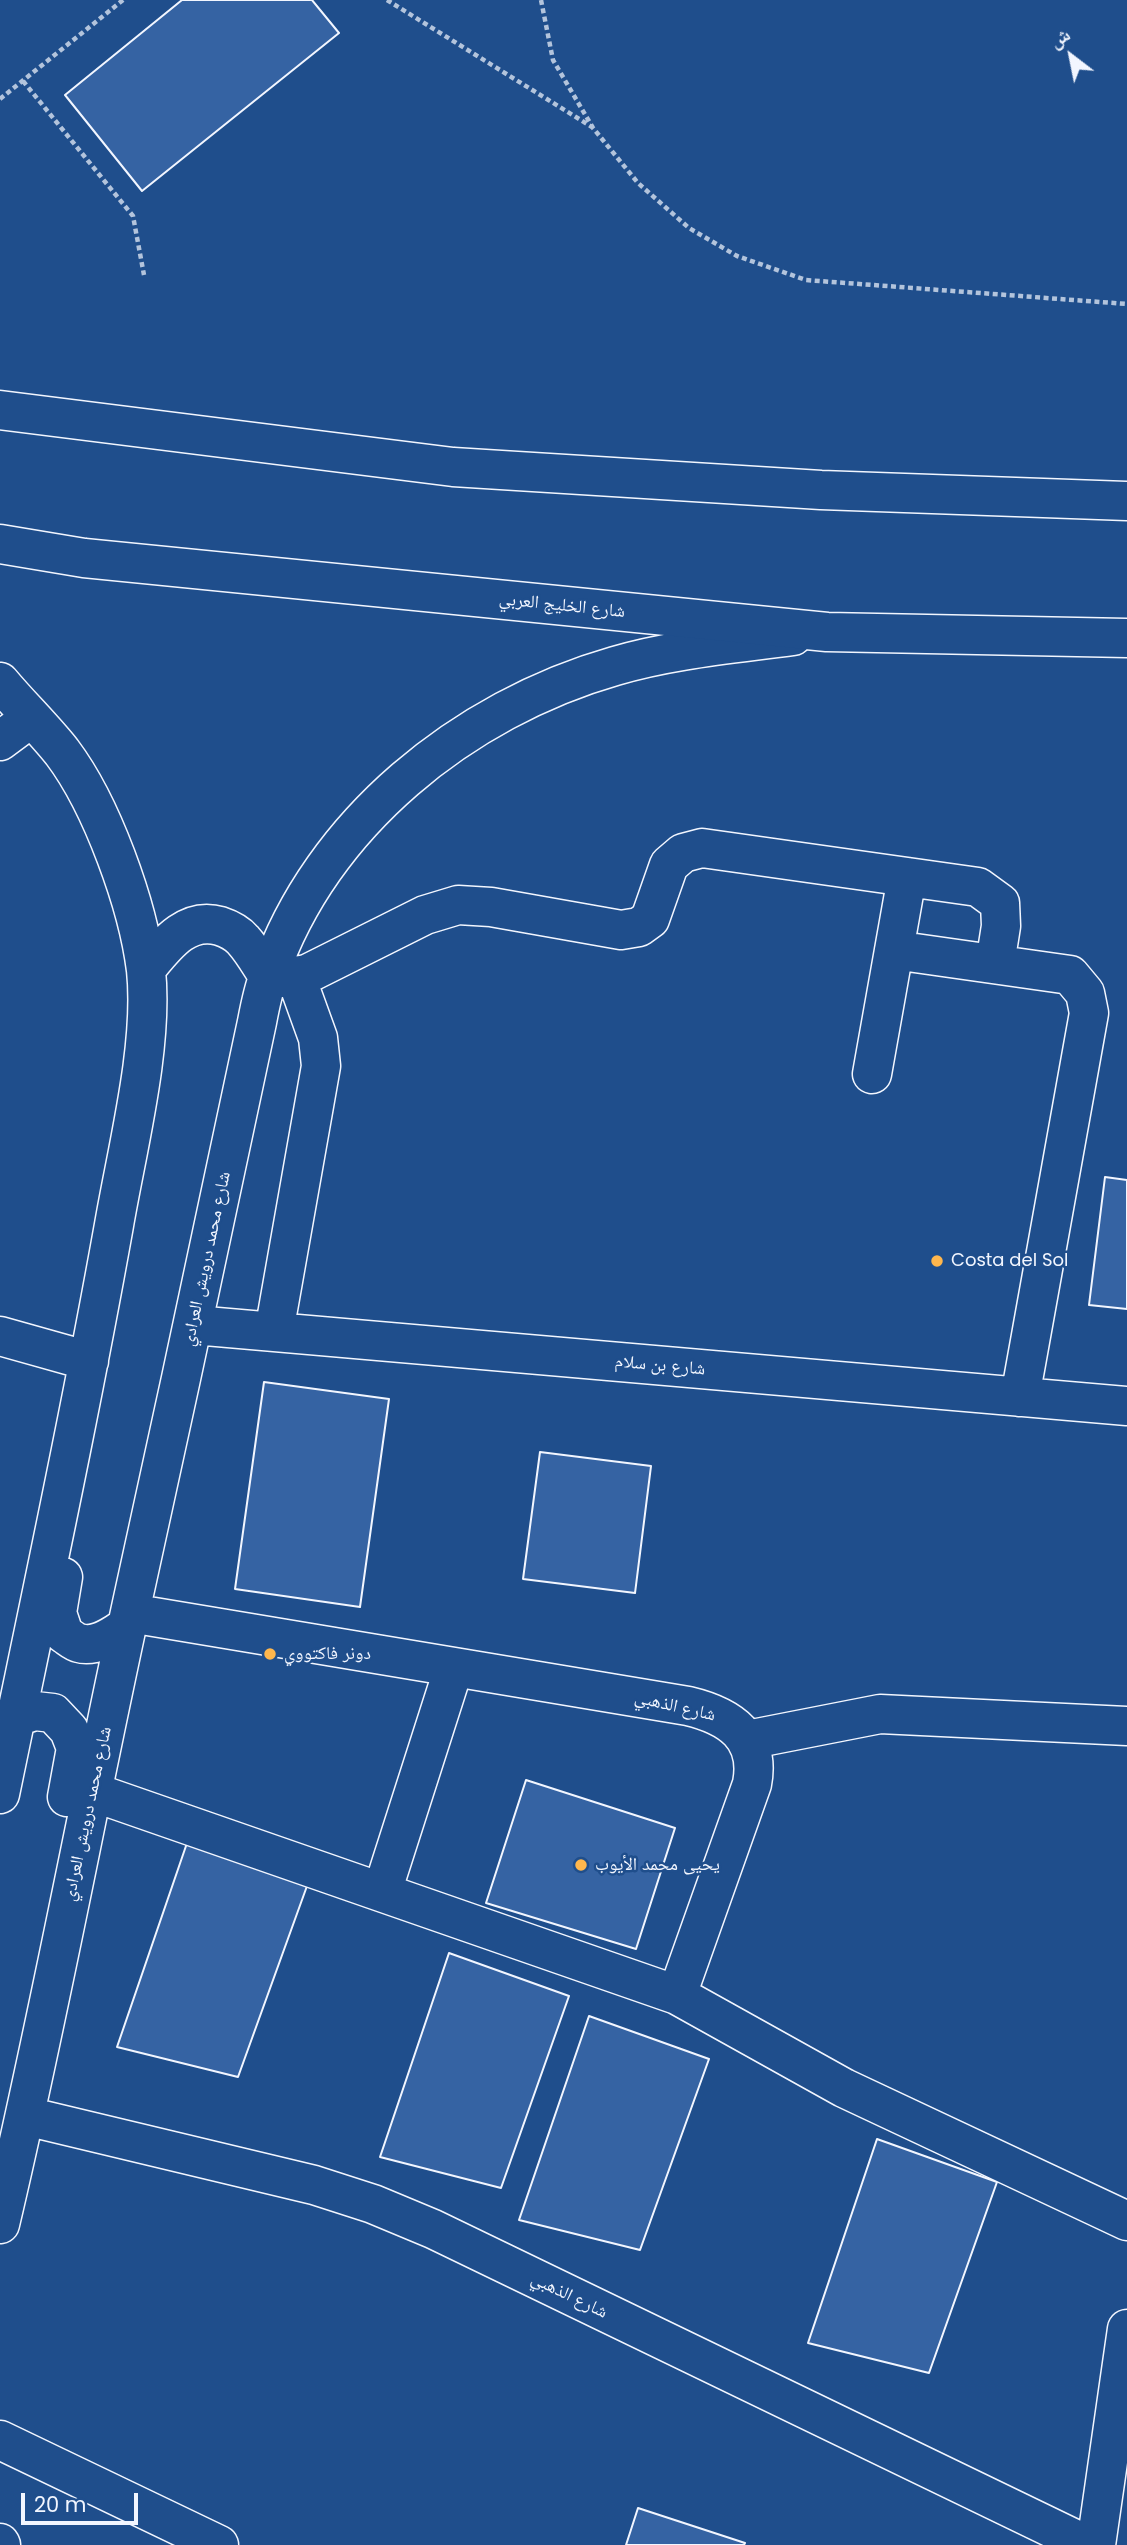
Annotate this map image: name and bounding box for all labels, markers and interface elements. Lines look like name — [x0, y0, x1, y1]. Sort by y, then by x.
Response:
north arrow — [1036, 21, 1106, 91]
text: ش — [1044, 21, 1075, 55]
street label: شارع الخليج العربي — [498, 589, 626, 623]
street label: شارع محمد درويش العرادي — [178, 1170, 236, 1348]
place label: Costa del Sol — [951, 1250, 1068, 1272]
marker: Costa del Sol — [929, 1253, 945, 1269]
street label: شارع بن سلام — [614, 1351, 706, 1381]
place label: دونر فاكتووي — [284, 1643, 371, 1665]
marker: دونر فاكتووي — [262, 1646, 278, 1662]
street label: شارع الذهبي — [632, 1687, 718, 1727]
street label: شارع محمد درويش العرادي — [59, 1725, 117, 1903]
place label: يحيى محمد الأيوب — [595, 1854, 720, 1876]
marker: يحيى محمد الأيوب — [573, 1857, 589, 1873]
street label: شارع الذهبي — [527, 2268, 611, 2324]
scale bar — [24, 2478, 142, 2522]
text: 20 m — [34, 2490, 87, 2519]

